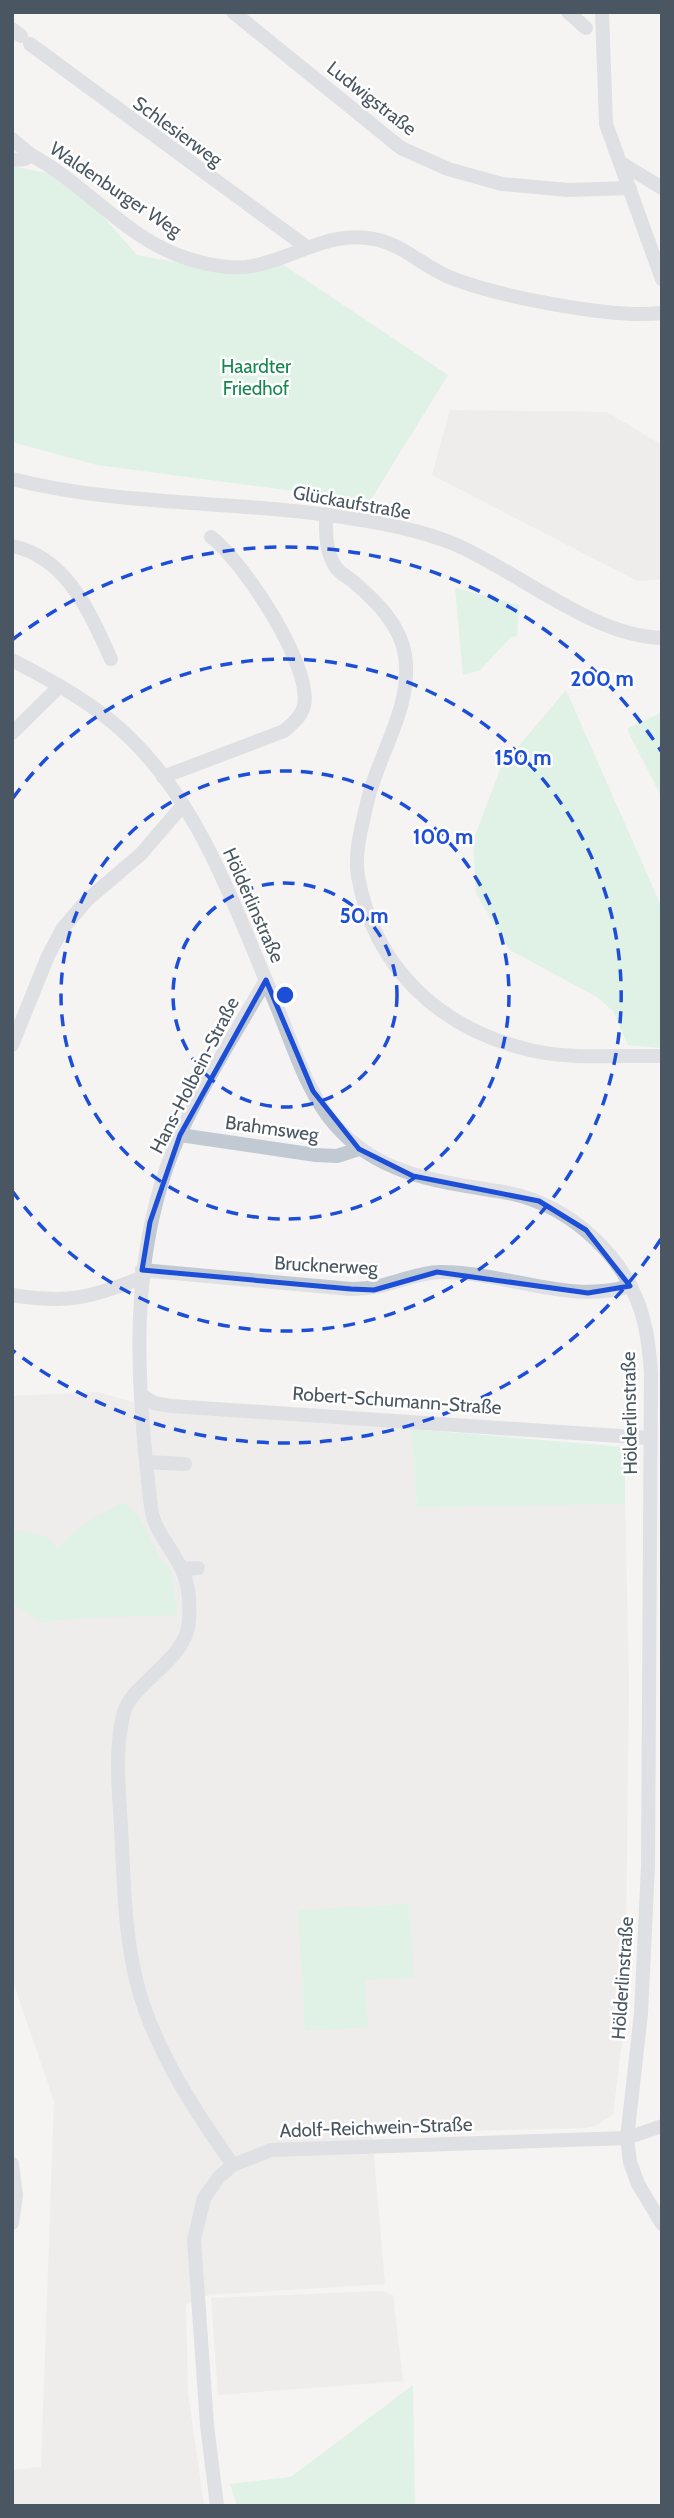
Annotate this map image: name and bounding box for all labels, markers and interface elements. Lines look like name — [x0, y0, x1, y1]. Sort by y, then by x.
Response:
street label: Ludwigstraße — [322, 56, 421, 141]
street label: Schlesierweg — [129, 91, 227, 172]
street label: Waldenburger Weg — [45, 137, 186, 242]
park label: Haardter Friedhof — [221, 355, 291, 400]
street label: Glückaufstraße — [291, 481, 413, 524]
text: 200 m — [570, 666, 634, 691]
text: 150 m — [495, 745, 551, 770]
text: 100 m — [413, 824, 473, 849]
street label: Hölderlinstraße — [218, 844, 289, 966]
text: 50 m — [339, 903, 389, 928]
centre of rings — [273, 983, 297, 1007]
street label: Hans-Holbein-Straße — [145, 993, 244, 1157]
street label: Brahmsweg — [224, 1111, 321, 1146]
street label: Brucknerweg — [274, 1251, 379, 1280]
street label: Hölderlinstraße — [617, 1351, 642, 1475]
street label: Robert-Schumann-Straße — [292, 1382, 503, 1419]
street label: Hölderlinstraße — [607, 1915, 638, 2040]
street label: Adolf-Reichwein-Straße — [279, 2113, 473, 2142]

